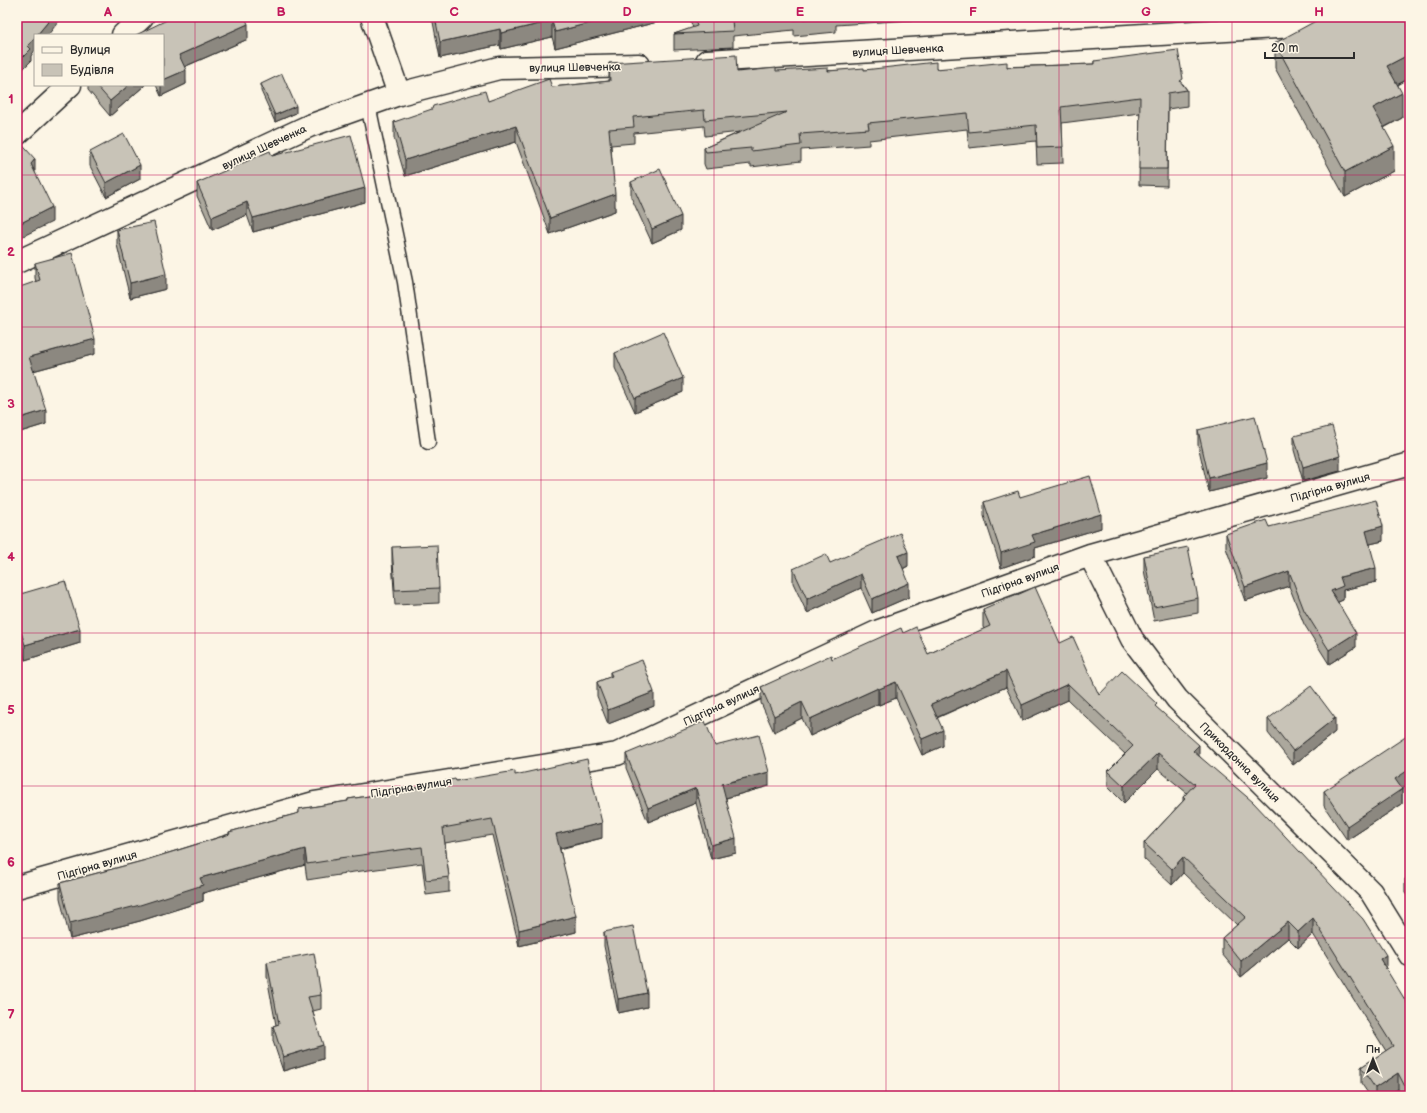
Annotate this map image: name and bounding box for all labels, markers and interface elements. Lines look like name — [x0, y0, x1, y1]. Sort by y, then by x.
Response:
text: A — [103, 4, 112, 20]
text: B — [276, 4, 286, 20]
text: C — [449, 4, 459, 20]
text: D — [622, 4, 632, 20]
text: E — [796, 4, 805, 20]
text: F — [969, 4, 977, 20]
text: G — [1141, 4, 1151, 20]
text: H — [1314, 4, 1324, 20]
legend — [34, 34, 164, 86]
scale bar — [1265, 34, 1354, 60]
text: 20 m — [1271, 41, 1298, 56]
street label: вулиця Шевченка — [852, 42, 945, 59]
text: Вулиця — [70, 43, 111, 58]
street label: вулиця Шевченка — [529, 60, 621, 75]
text: Будівля — [70, 63, 114, 78]
text: 1 — [8, 91, 14, 107]
street label: вулиця Шевченка — [220, 122, 309, 173]
text: 2 — [7, 244, 15, 260]
text: 3 — [7, 396, 15, 412]
street label: Підгірна вулиця — [1289, 470, 1372, 505]
text: 4 — [7, 549, 15, 565]
street label: Підгірна вулиця — [979, 560, 1061, 601]
street label: Підгірна вулиця — [681, 682, 761, 729]
text: 5 — [7, 702, 15, 718]
street label: Прикордонна вулиця — [1197, 720, 1282, 805]
street label: Підгірна вулиця — [369, 775, 453, 800]
street label: Підгірна вулиця — [56, 848, 139, 883]
text: 6 — [7, 854, 15, 870]
text: 7 — [7, 1007, 15, 1023]
north arrow — [1353, 1039, 1393, 1079]
text: Пн — [1366, 1043, 1380, 1056]

